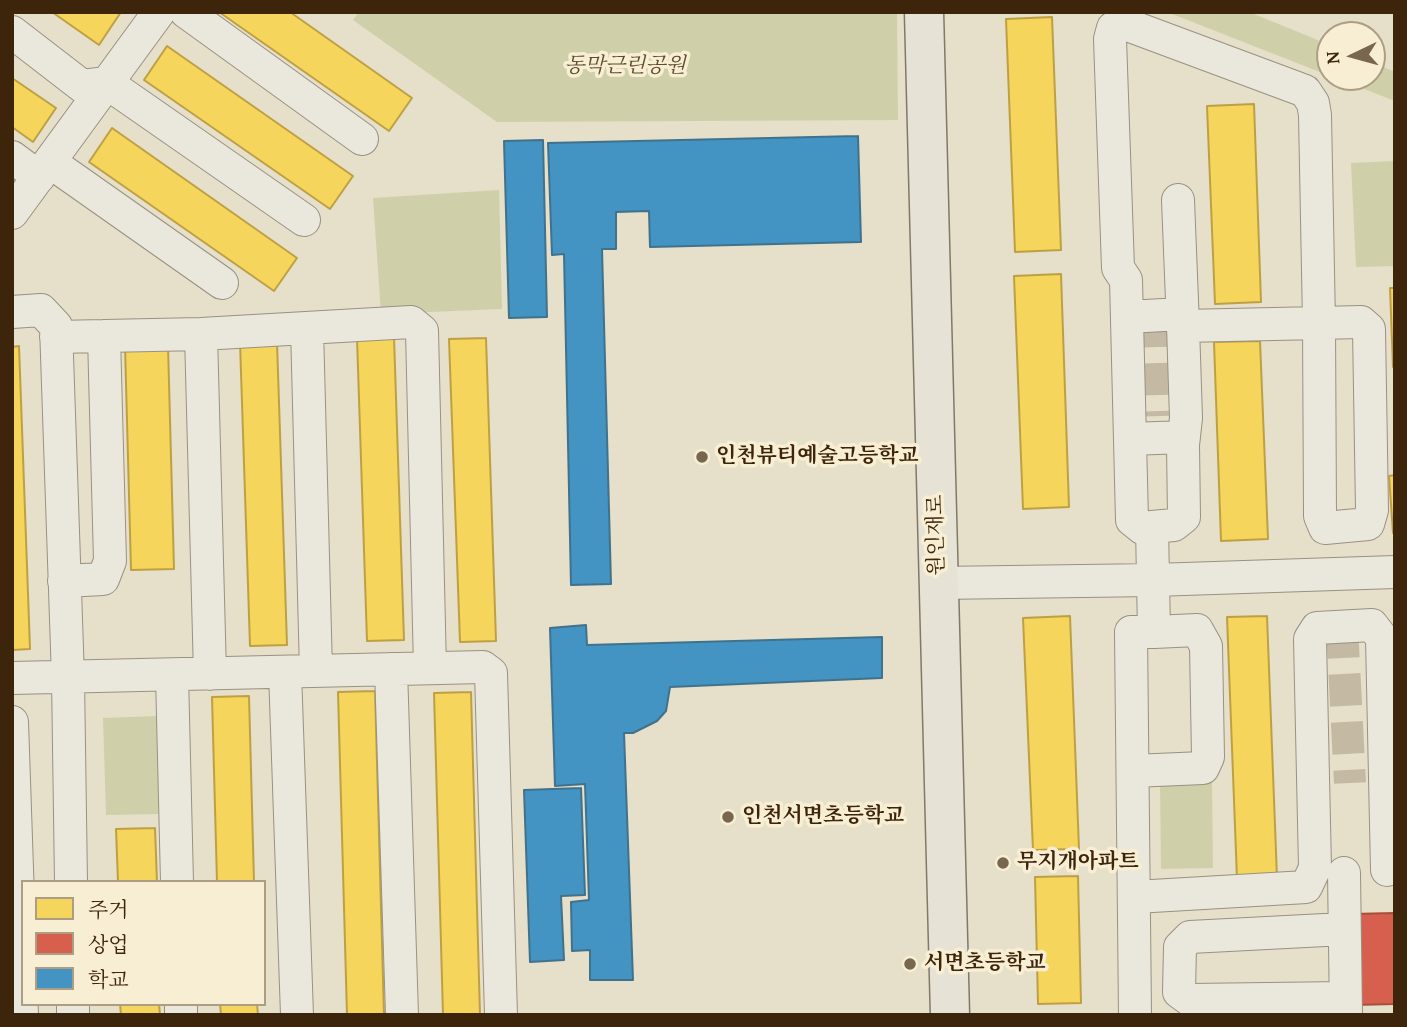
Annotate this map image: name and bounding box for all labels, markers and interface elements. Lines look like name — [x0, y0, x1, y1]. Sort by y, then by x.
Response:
north arrow — [1316, 21, 1386, 91]
text: N — [1318, 50, 1347, 65]
park label: 동막근린공원 — [564, 54, 686, 80]
place label: 인천뷰티예술고등학교 — [716, 444, 919, 470]
marker: 인천뷰티예술고등학교 — [694, 449, 710, 465]
street label: 원인재로 — [924, 494, 950, 576]
place label: 인천서면초등학교 — [742, 804, 904, 830]
marker: 인천서면초등학교 — [720, 809, 736, 825]
place label: 무지개아파트 — [1017, 850, 1139, 876]
marker: 무지개아파트 — [995, 855, 1011, 871]
legend — [21, 880, 266, 1006]
text: 주거 — [88, 894, 129, 925]
text: 상업 — [88, 929, 129, 960]
place label: 서면초등학교 — [924, 951, 1046, 977]
marker: 서면초등학교 — [902, 956, 918, 972]
text: 학교 — [88, 964, 129, 995]

